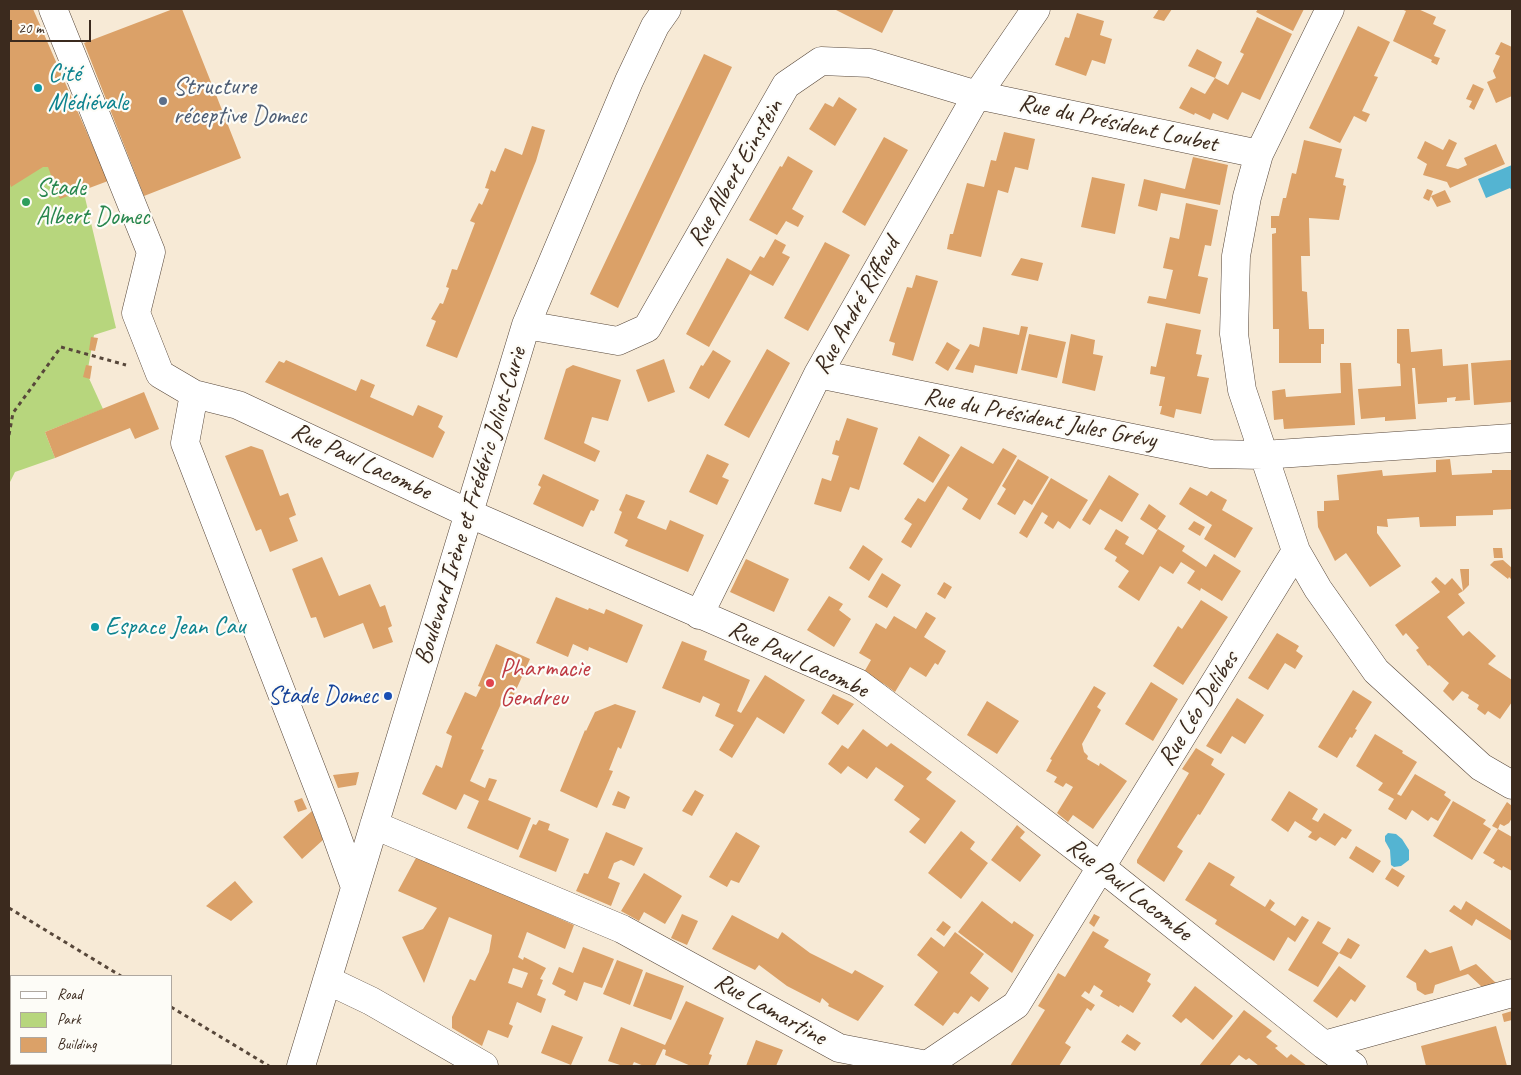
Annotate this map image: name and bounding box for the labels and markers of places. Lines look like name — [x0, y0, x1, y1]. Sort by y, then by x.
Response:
place label: Cité Médiévale — [48, 59, 128, 118]
place label: Structure réceptive Domec — [173, 72, 306, 131]
marker: Cité Médiévale — [32, 82, 44, 94]
marker: Structure réceptive Domec — [157, 95, 169, 107]
place label: Stade Albert Domec — [36, 173, 150, 232]
marker: Stade Albert Domec — [20, 196, 32, 208]
place label: Espace Jean Cau — [105, 612, 245, 642]
marker: Espace Jean Cau — [89, 621, 101, 633]
place label: Pharmacie Gendreu — [500, 654, 589, 713]
marker: Pharmacie Gendreu — [484, 677, 496, 689]
place label: Stade Domec — [268, 681, 378, 711]
marker: Stade Domec — [382, 690, 394, 702]

